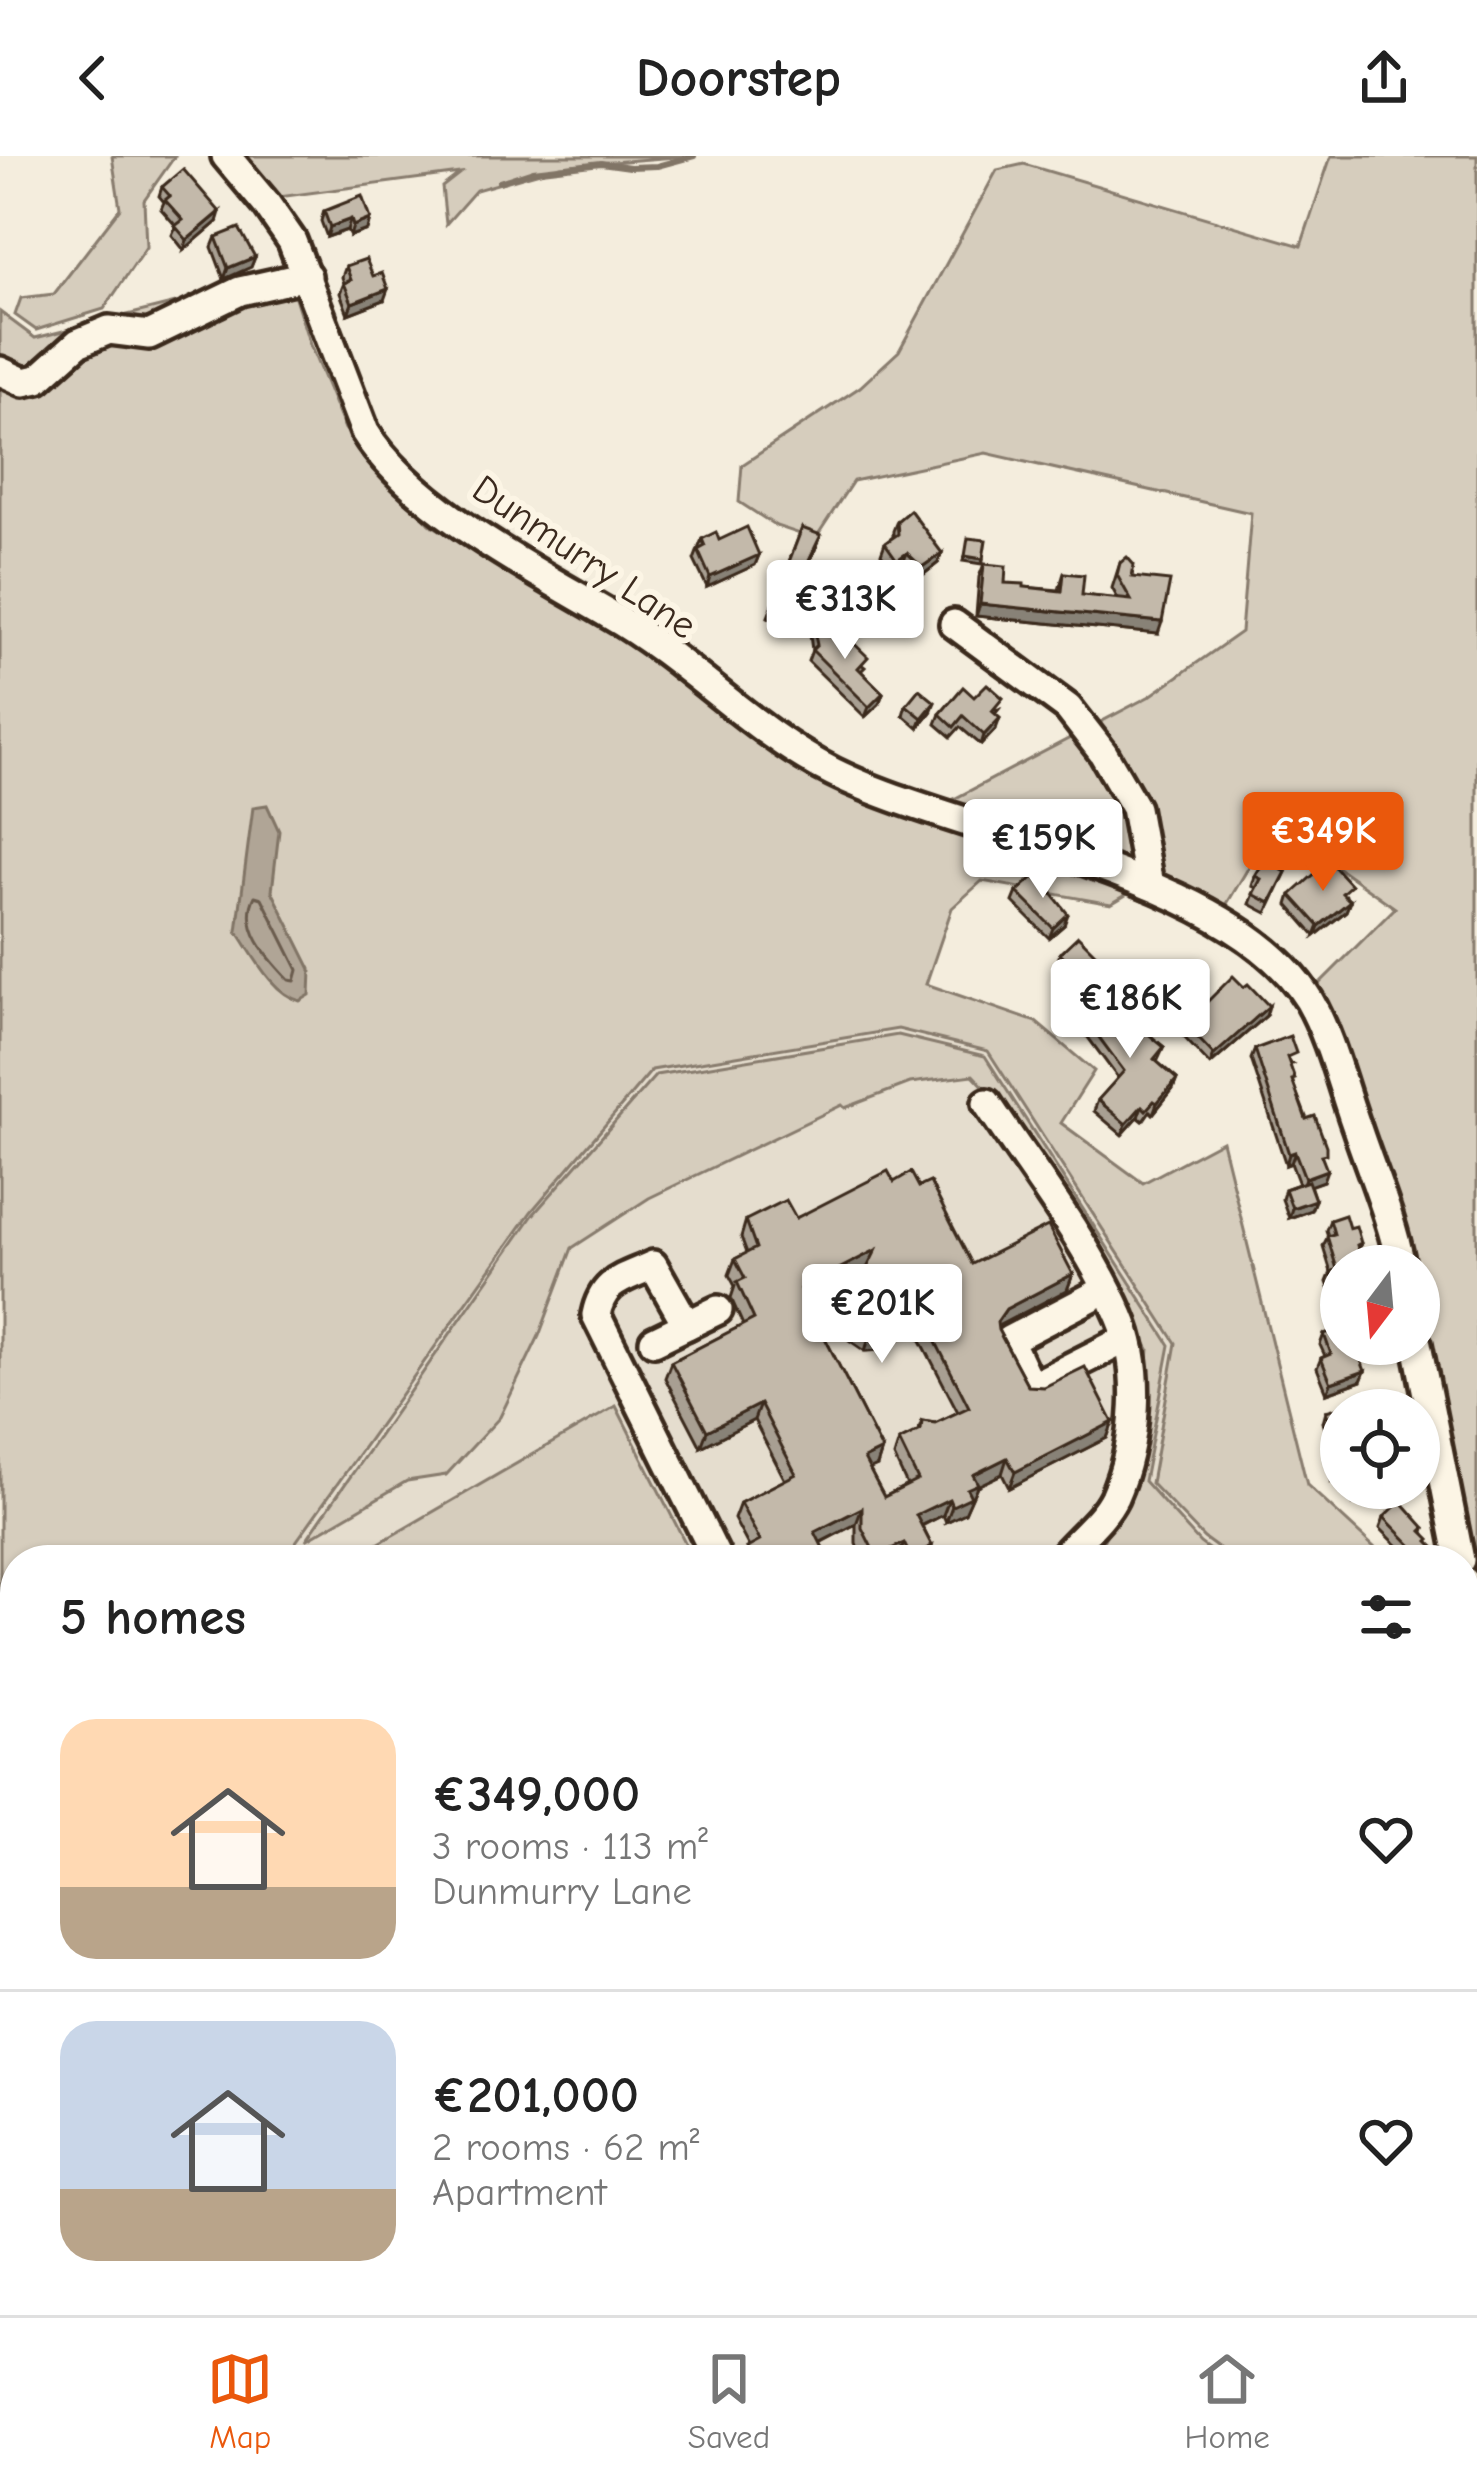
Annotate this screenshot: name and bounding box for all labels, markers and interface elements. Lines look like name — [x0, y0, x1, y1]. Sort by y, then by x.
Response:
icon: back — [60, 45, 126, 111]
icon: share — [1351, 45, 1417, 111]
text: Doorstep — [636, 47, 841, 110]
street label: Dunmurry Lane — [464, 466, 704, 649]
pin: €313K — [761, 560, 929, 662]
text: €313K — [794, 576, 896, 621]
pin: €349K — [1239, 792, 1407, 894]
pin: €159K — [959, 799, 1127, 901]
text: €349K — [1270, 808, 1376, 853]
text: €159K — [990, 815, 1096, 860]
pin: €186K — [1046, 959, 1214, 1061]
text: €186K — [1078, 975, 1182, 1020]
north arrow — [1320, 1245, 1440, 1365]
map controls — [1320, 1245, 1440, 1509]
pin: €201K — [798, 1264, 966, 1366]
text: €201K — [829, 1280, 935, 1325]
button: locate — [1320, 1389, 1440, 1509]
icon: filters — [1353, 1584, 1419, 1650]
text: 5 homes — [60, 1588, 246, 1647]
text: €349,000 — [432, 1765, 640, 1824]
icon: home — [156, 1767, 300, 1911]
icon: heart — [1353, 1806, 1419, 1872]
text: 3 rooms · 113 m² — [432, 1824, 708, 1869]
text: Dunmurry Lane — [432, 1869, 692, 1914]
text: €201,000 — [432, 2066, 639, 2125]
icon: home — [156, 2069, 300, 2213]
icon: heart — [1353, 2108, 1419, 2174]
text: 2 rooms · 62 m² — [432, 2125, 699, 2170]
text: Apartment — [432, 2170, 607, 2215]
tab: Map — [207, 2346, 273, 2456]
tab: Saved — [688, 2346, 770, 2456]
tab: Home — [1185, 2346, 1270, 2456]

